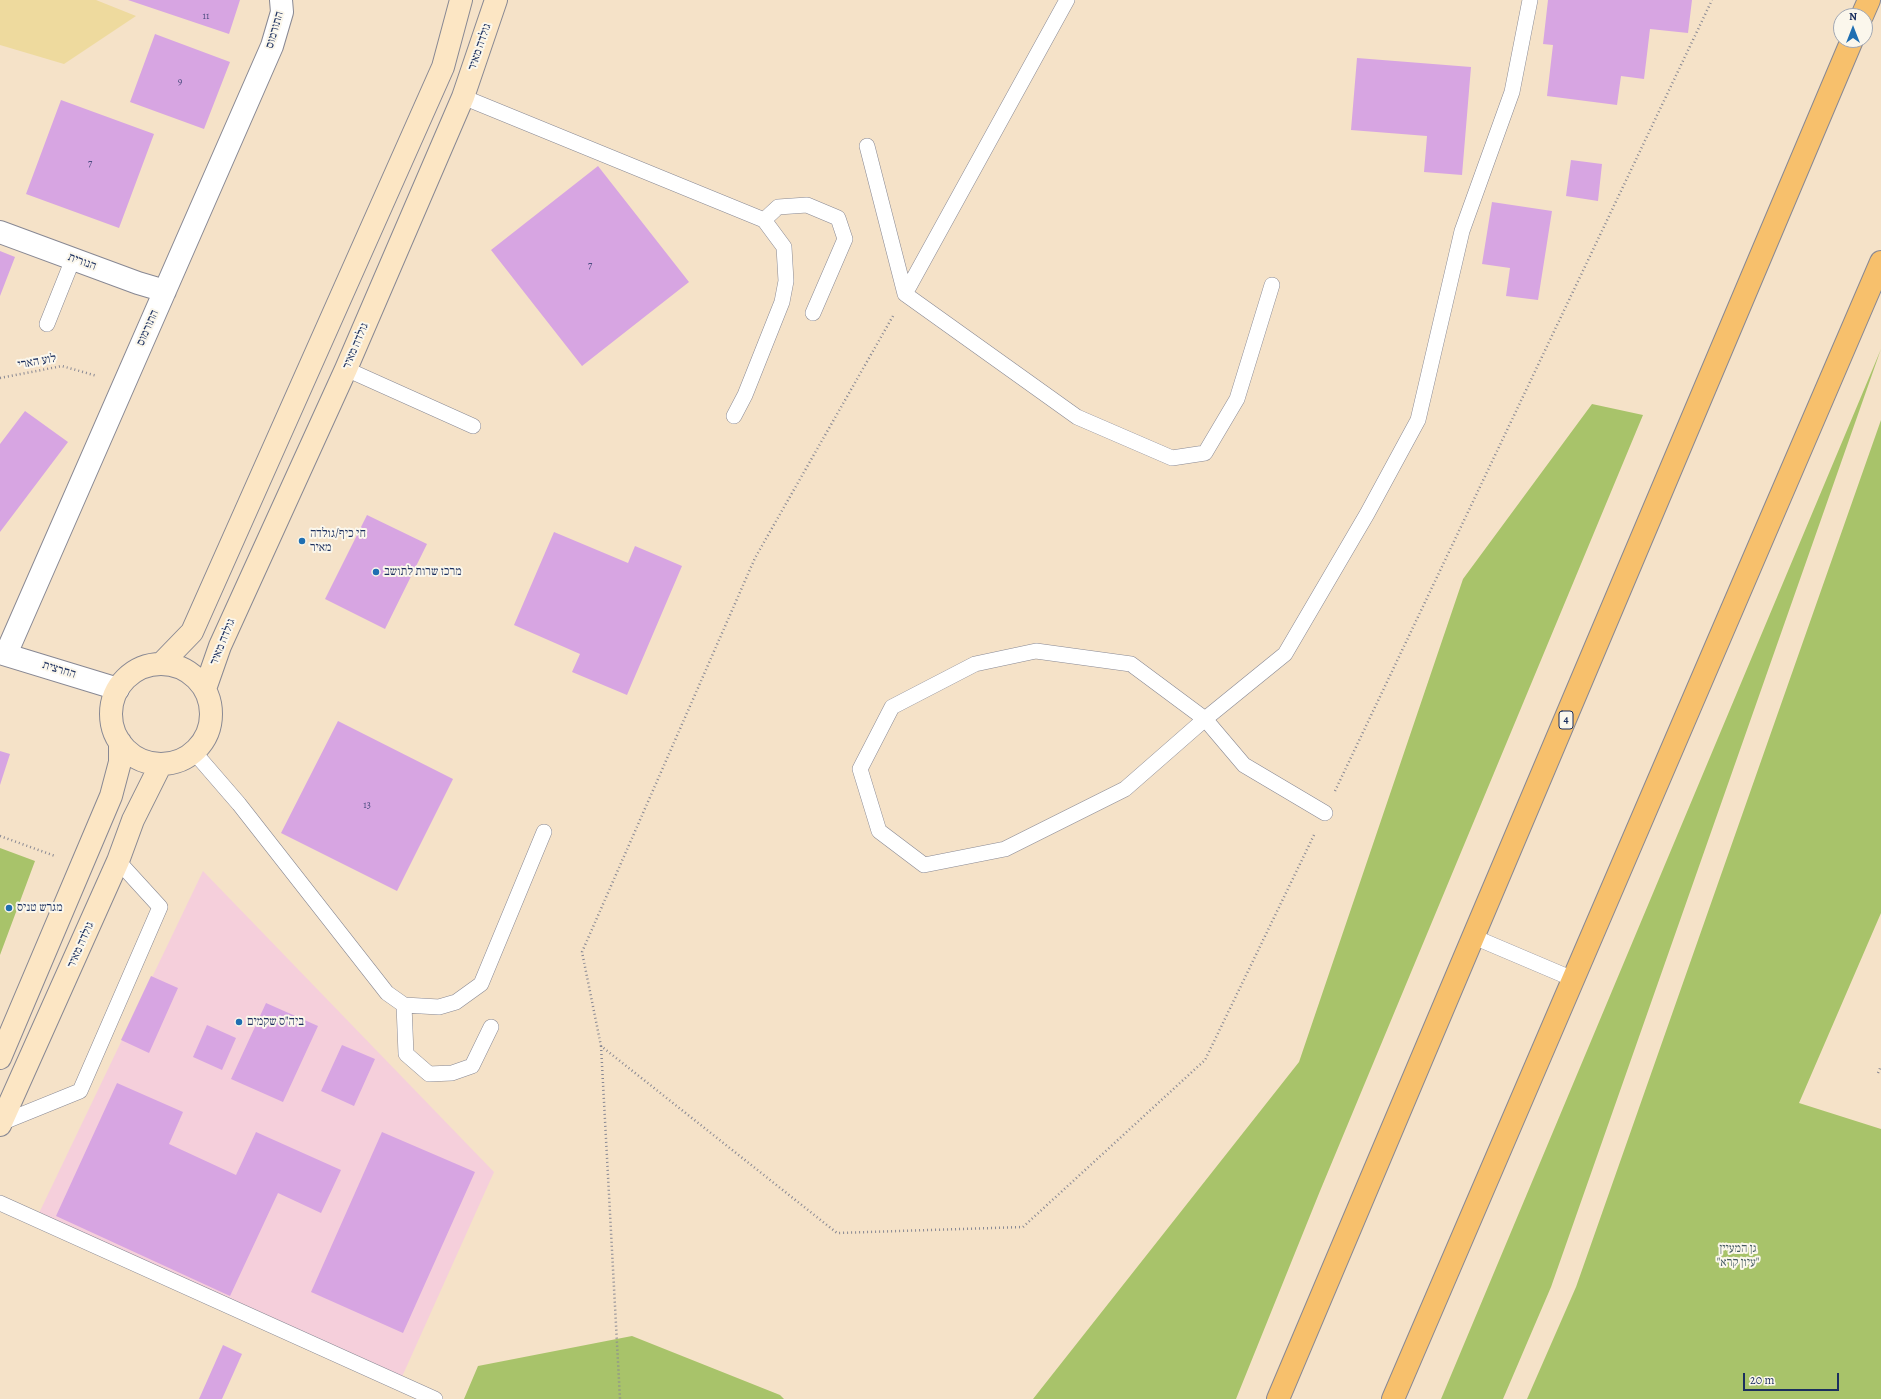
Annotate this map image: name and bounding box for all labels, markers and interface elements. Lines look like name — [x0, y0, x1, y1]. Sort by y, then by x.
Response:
north arrow — [1833, 8, 1873, 48]
text: N — [1849, 9, 1857, 24]
street label: התורמוס — [263, 10, 287, 50]
house number: 11 — [203, 11, 209, 23]
street label: גולדה מאיר — [465, 22, 495, 72]
house number: 9 — [178, 76, 182, 88]
house number: 7 — [88, 158, 92, 170]
street label: הנורית — [66, 250, 98, 274]
house number: 7 — [588, 260, 592, 272]
street label: התורמוס — [134, 308, 162, 348]
street label: גולדה מאיר — [340, 321, 372, 371]
street label: לוע הארי — [17, 352, 57, 372]
place label: חי כיף/גולדה מאיר — [310, 527, 366, 555]
marker: חי כיף/גולדה מאיר — [297, 536, 307, 546]
place label: מרכז שרות לתושב — [384, 565, 462, 579]
marker: מרכז שרות לתושב — [371, 567, 381, 577]
street label: גולדה מאיר — [207, 617, 239, 667]
street label: החרצית — [40, 658, 78, 682]
road number: 4 — [1559, 711, 1573, 729]
house number: 13 — [363, 800, 371, 812]
place label: מגרש טניס — [17, 901, 63, 915]
marker: מגרש טניס — [4, 903, 14, 913]
street label: גולדה מאיר — [64, 920, 98, 970]
place label: ביה"ס שקמים — [247, 1015, 304, 1029]
marker: ביה"ס שקמים — [234, 1017, 244, 1027]
park label: גן המעיין "עיון קרא" — [1717, 1242, 1759, 1270]
scale bar — [1745, 1365, 1841, 1391]
text: 20 m — [1750, 1372, 1774, 1388]

